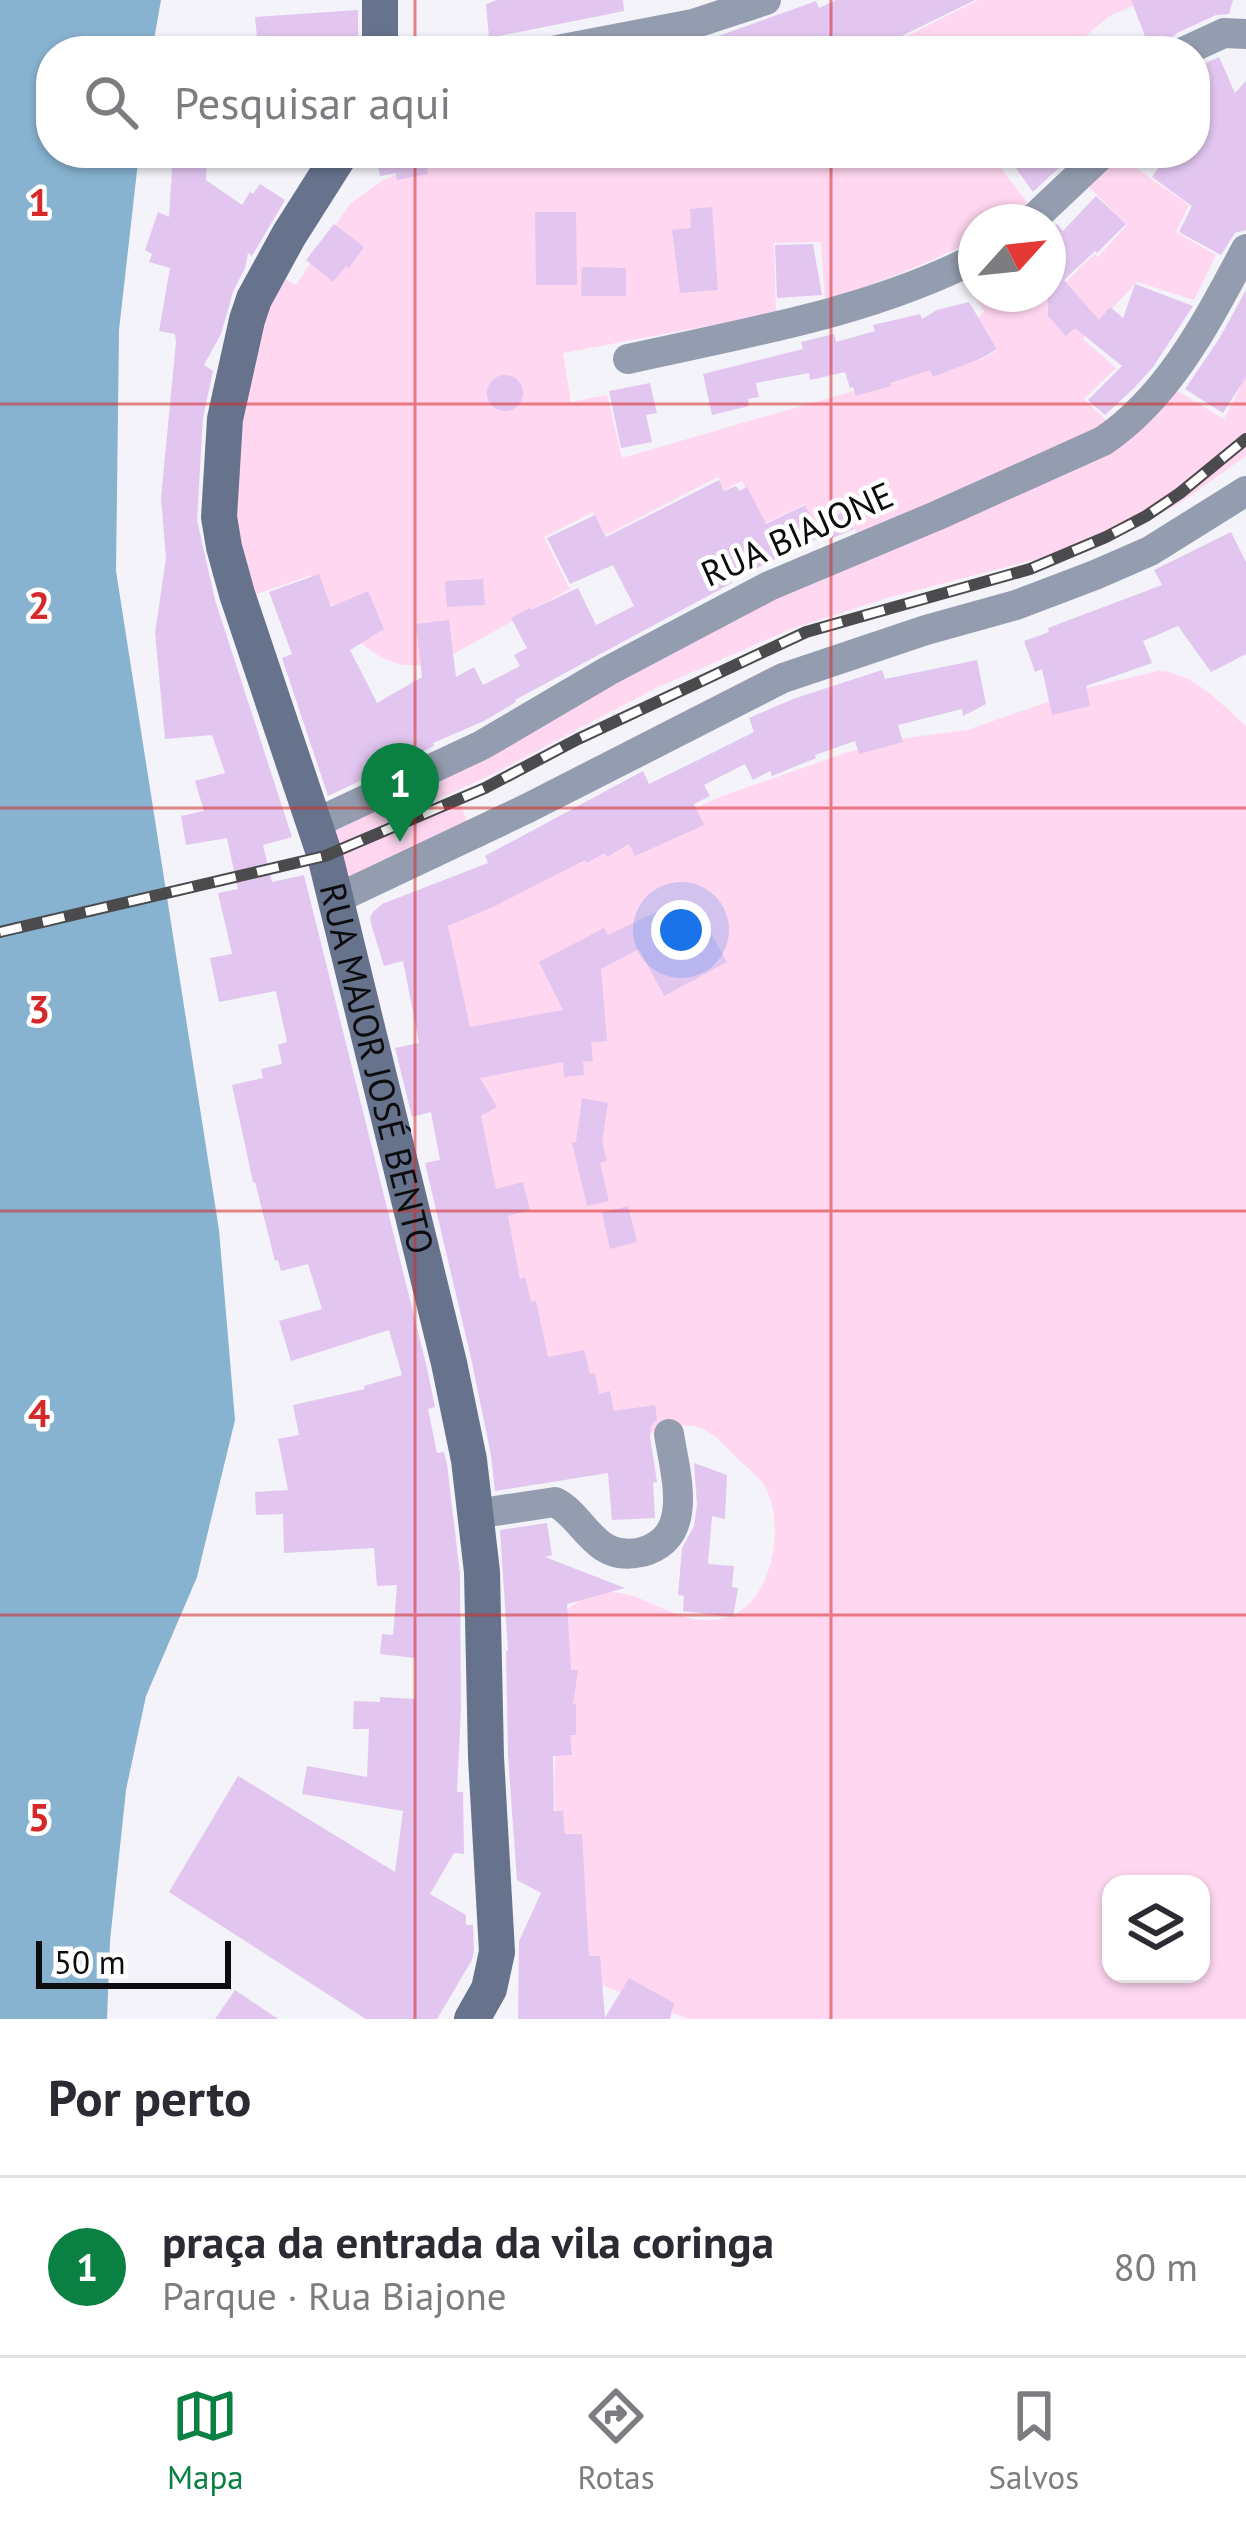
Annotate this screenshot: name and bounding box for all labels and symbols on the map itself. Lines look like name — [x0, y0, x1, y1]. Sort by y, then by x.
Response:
text: 1 — [28, 176, 50, 227]
north arrow — [958, 204, 1066, 312]
street label: RUA BIAJONE — [693, 470, 900, 597]
text: 2 — [28, 579, 50, 630]
pin: 1 — [361, 743, 439, 842]
street label: RUA MAJOR JOSÉ BENTO — [309, 878, 445, 1259]
your location — [651, 900, 711, 960]
text: 3 — [28, 983, 50, 1034]
text: 4 — [28, 1387, 50, 1438]
text: 5 — [28, 1791, 50, 1842]
scale bar — [36, 1935, 231, 1988]

